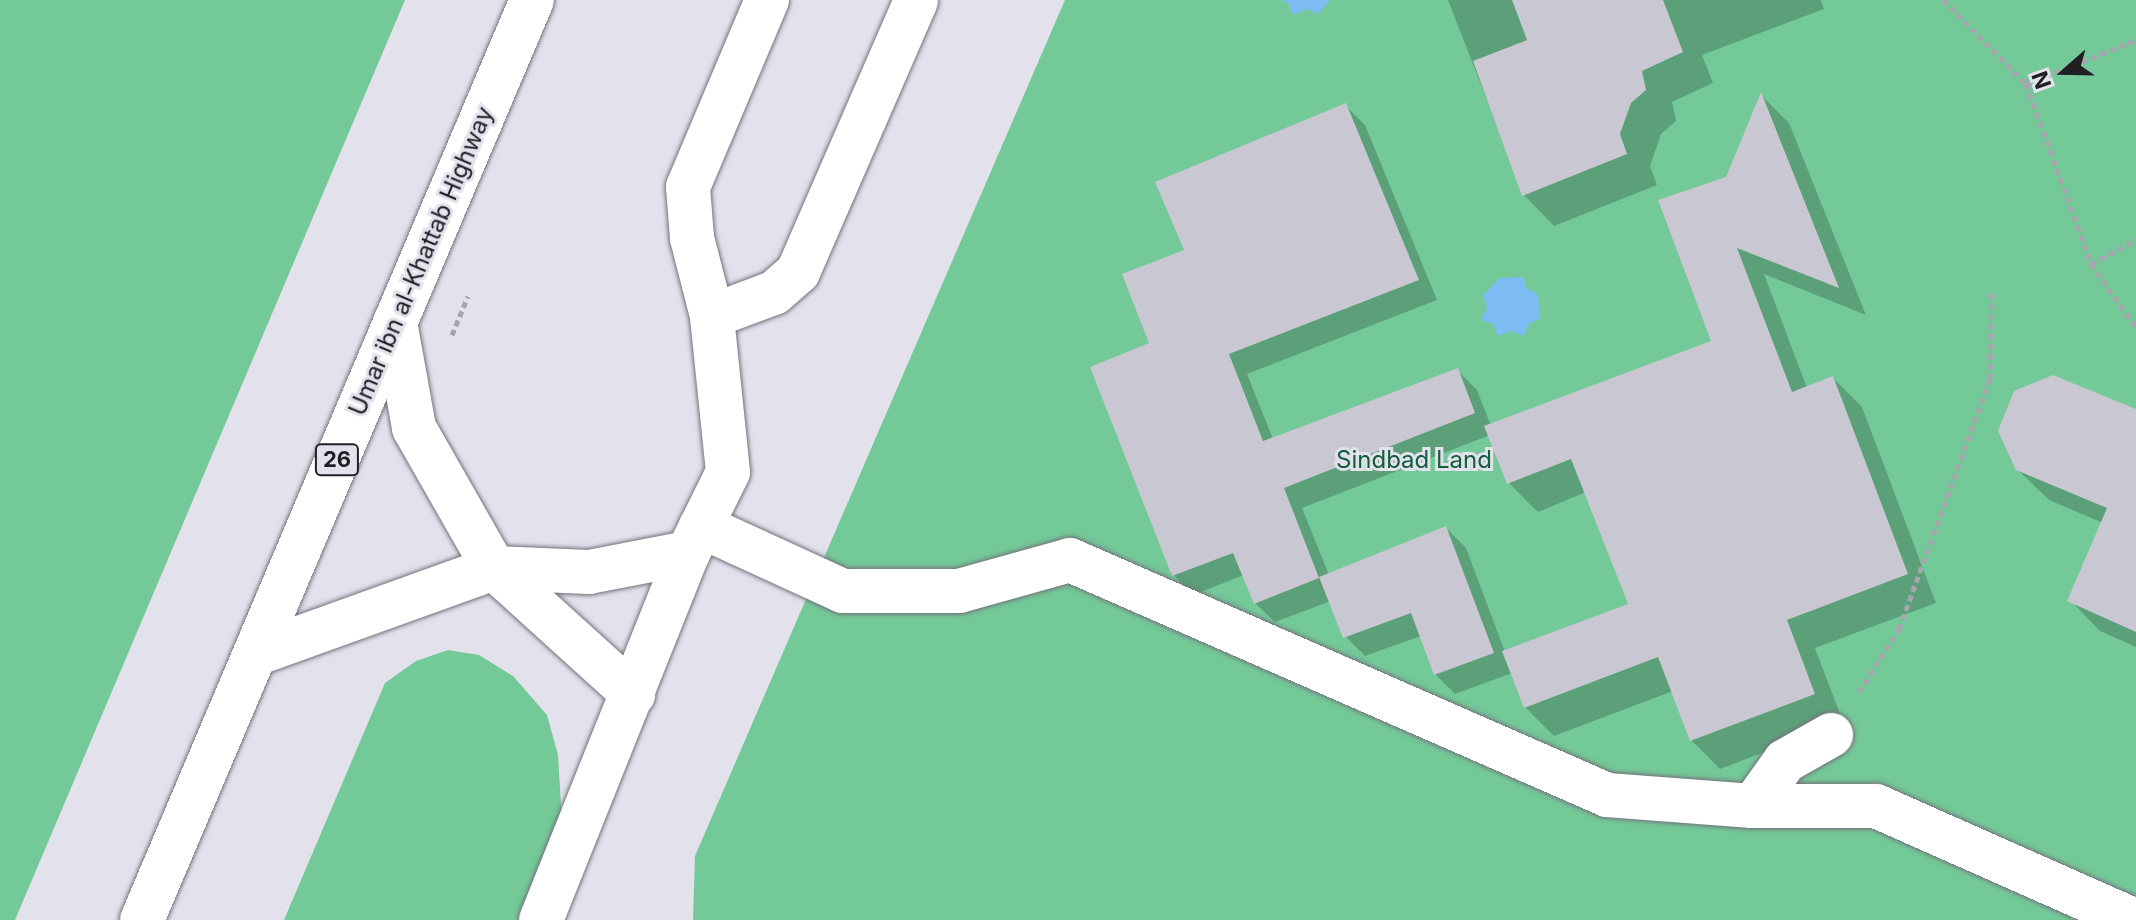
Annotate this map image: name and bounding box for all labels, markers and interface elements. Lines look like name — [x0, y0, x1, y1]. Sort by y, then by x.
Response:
north arrow — [2024, 32, 2104, 112]
text: N — [2026, 68, 2057, 93]
street label: Umar ibn al-Khattab Highway — [343, 102, 499, 420]
road number: 26 — [313, 442, 361, 478]
park label: Sindbad Land — [1336, 446, 1492, 474]

